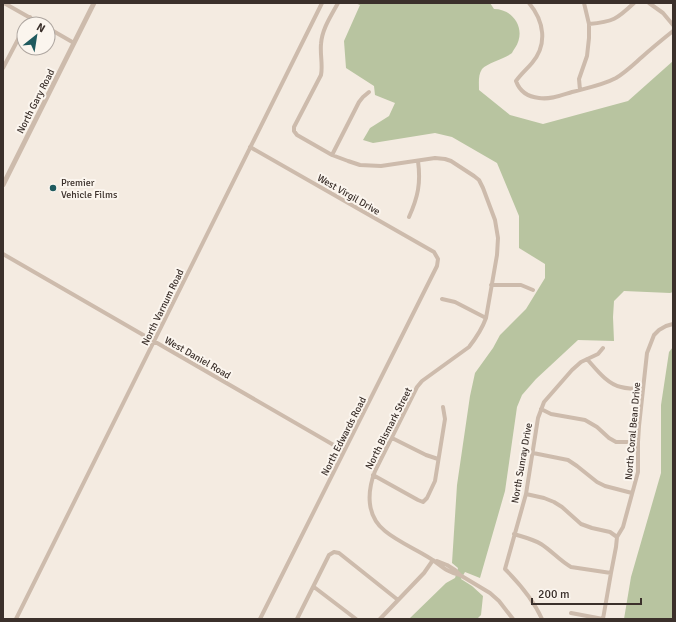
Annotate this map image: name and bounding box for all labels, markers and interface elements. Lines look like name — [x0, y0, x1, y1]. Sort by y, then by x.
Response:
north arrow — [16, 16, 56, 56]
text: N — [34, 20, 47, 35]
street label: North Gary Road — [14, 67, 57, 136]
street label: West Virgil Drive — [315, 172, 382, 218]
place label: Premier Vehicle Films — [61, 177, 118, 201]
marker: Premier Vehicle Films — [48, 183, 58, 193]
street label: North Varnum Road — [139, 267, 187, 348]
street label: West Daniel Road — [162, 334, 233, 382]
street label: North Coral Bean Drive — [623, 382, 643, 481]
street label: North Bismark Street — [363, 385, 415, 471]
street label: North Edwards Road — [319, 395, 369, 478]
street label: North Sunray Drive — [509, 422, 535, 504]
scale bar — [532, 580, 641, 606]
text: 200 m — [538, 587, 570, 602]

